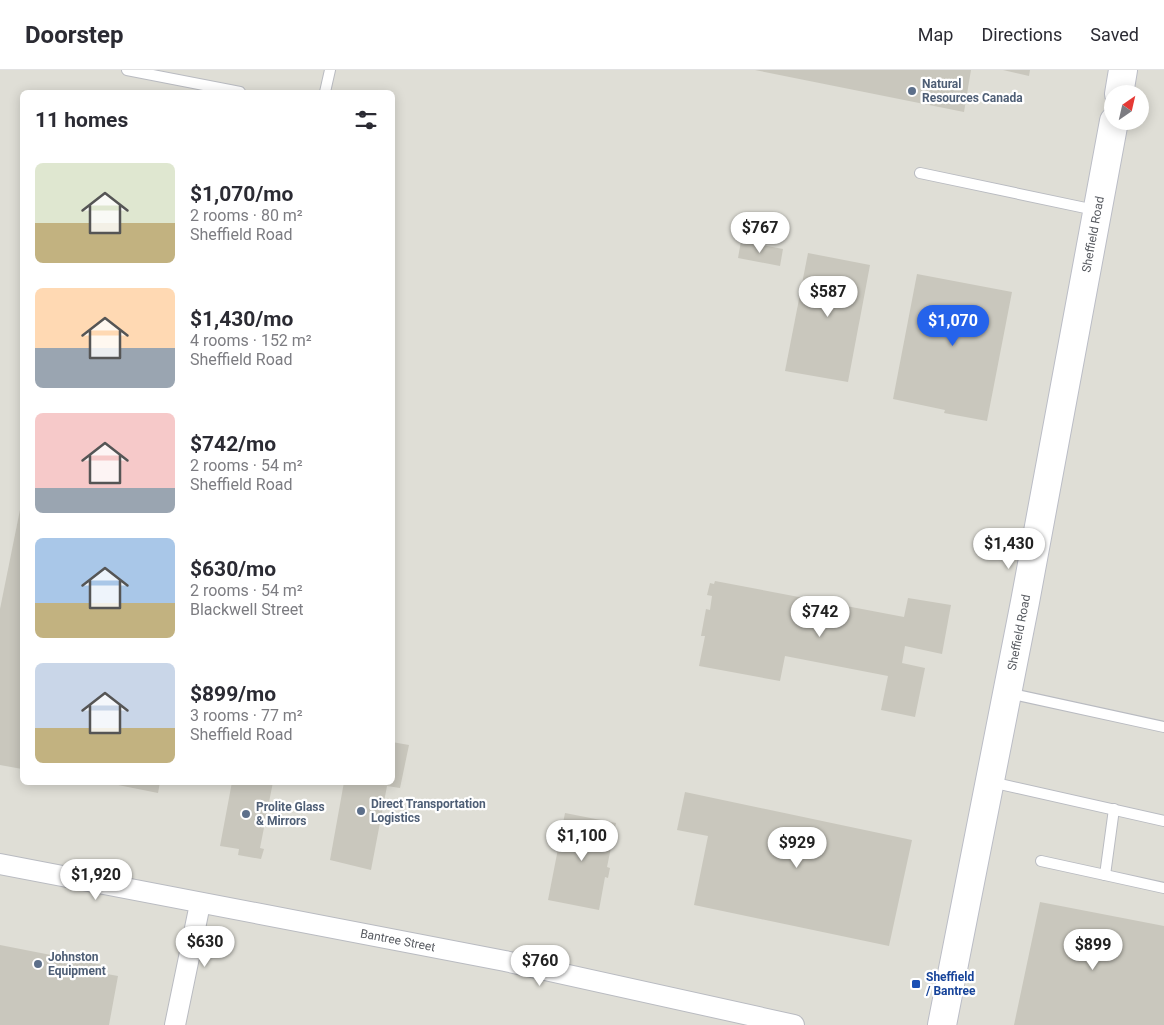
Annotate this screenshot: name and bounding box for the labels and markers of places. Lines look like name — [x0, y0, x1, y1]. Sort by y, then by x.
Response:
place label: Natural Resources Canada — [922, 77, 1023, 105]
marker: Natural Resources Canada — [906, 85, 918, 97]
pin: $767 — [730, 212, 790, 254]
pin: $587 — [798, 276, 858, 318]
pin: $1,070 — [912, 304, 994, 347]
pin: $1,430 — [968, 528, 1050, 570]
pin: $742 — [790, 596, 850, 638]
place label: Direct Transportation Logistics — [371, 797, 486, 825]
place label: Prolite Glass & Mirrors — [256, 800, 325, 828]
marker: Direct Transportation Logistics — [355, 805, 367, 817]
marker: Prolite Glass & Mirrors — [240, 808, 252, 820]
pin: $1,100 — [541, 820, 623, 862]
pin: $929 — [767, 826, 827, 869]
pin: $1,920 — [55, 858, 137, 901]
pin: $630 — [175, 926, 235, 968]
pin: $899 — [1063, 928, 1123, 971]
pin: $760 — [510, 944, 570, 987]
place label: Johnston Equipment — [48, 950, 106, 978]
marker: Johnston Equipment — [32, 958, 44, 970]
place label: Sheffield / Bantree — [925, 970, 976, 998]
marker: Sheffield / Bantree — [910, 978, 922, 990]

